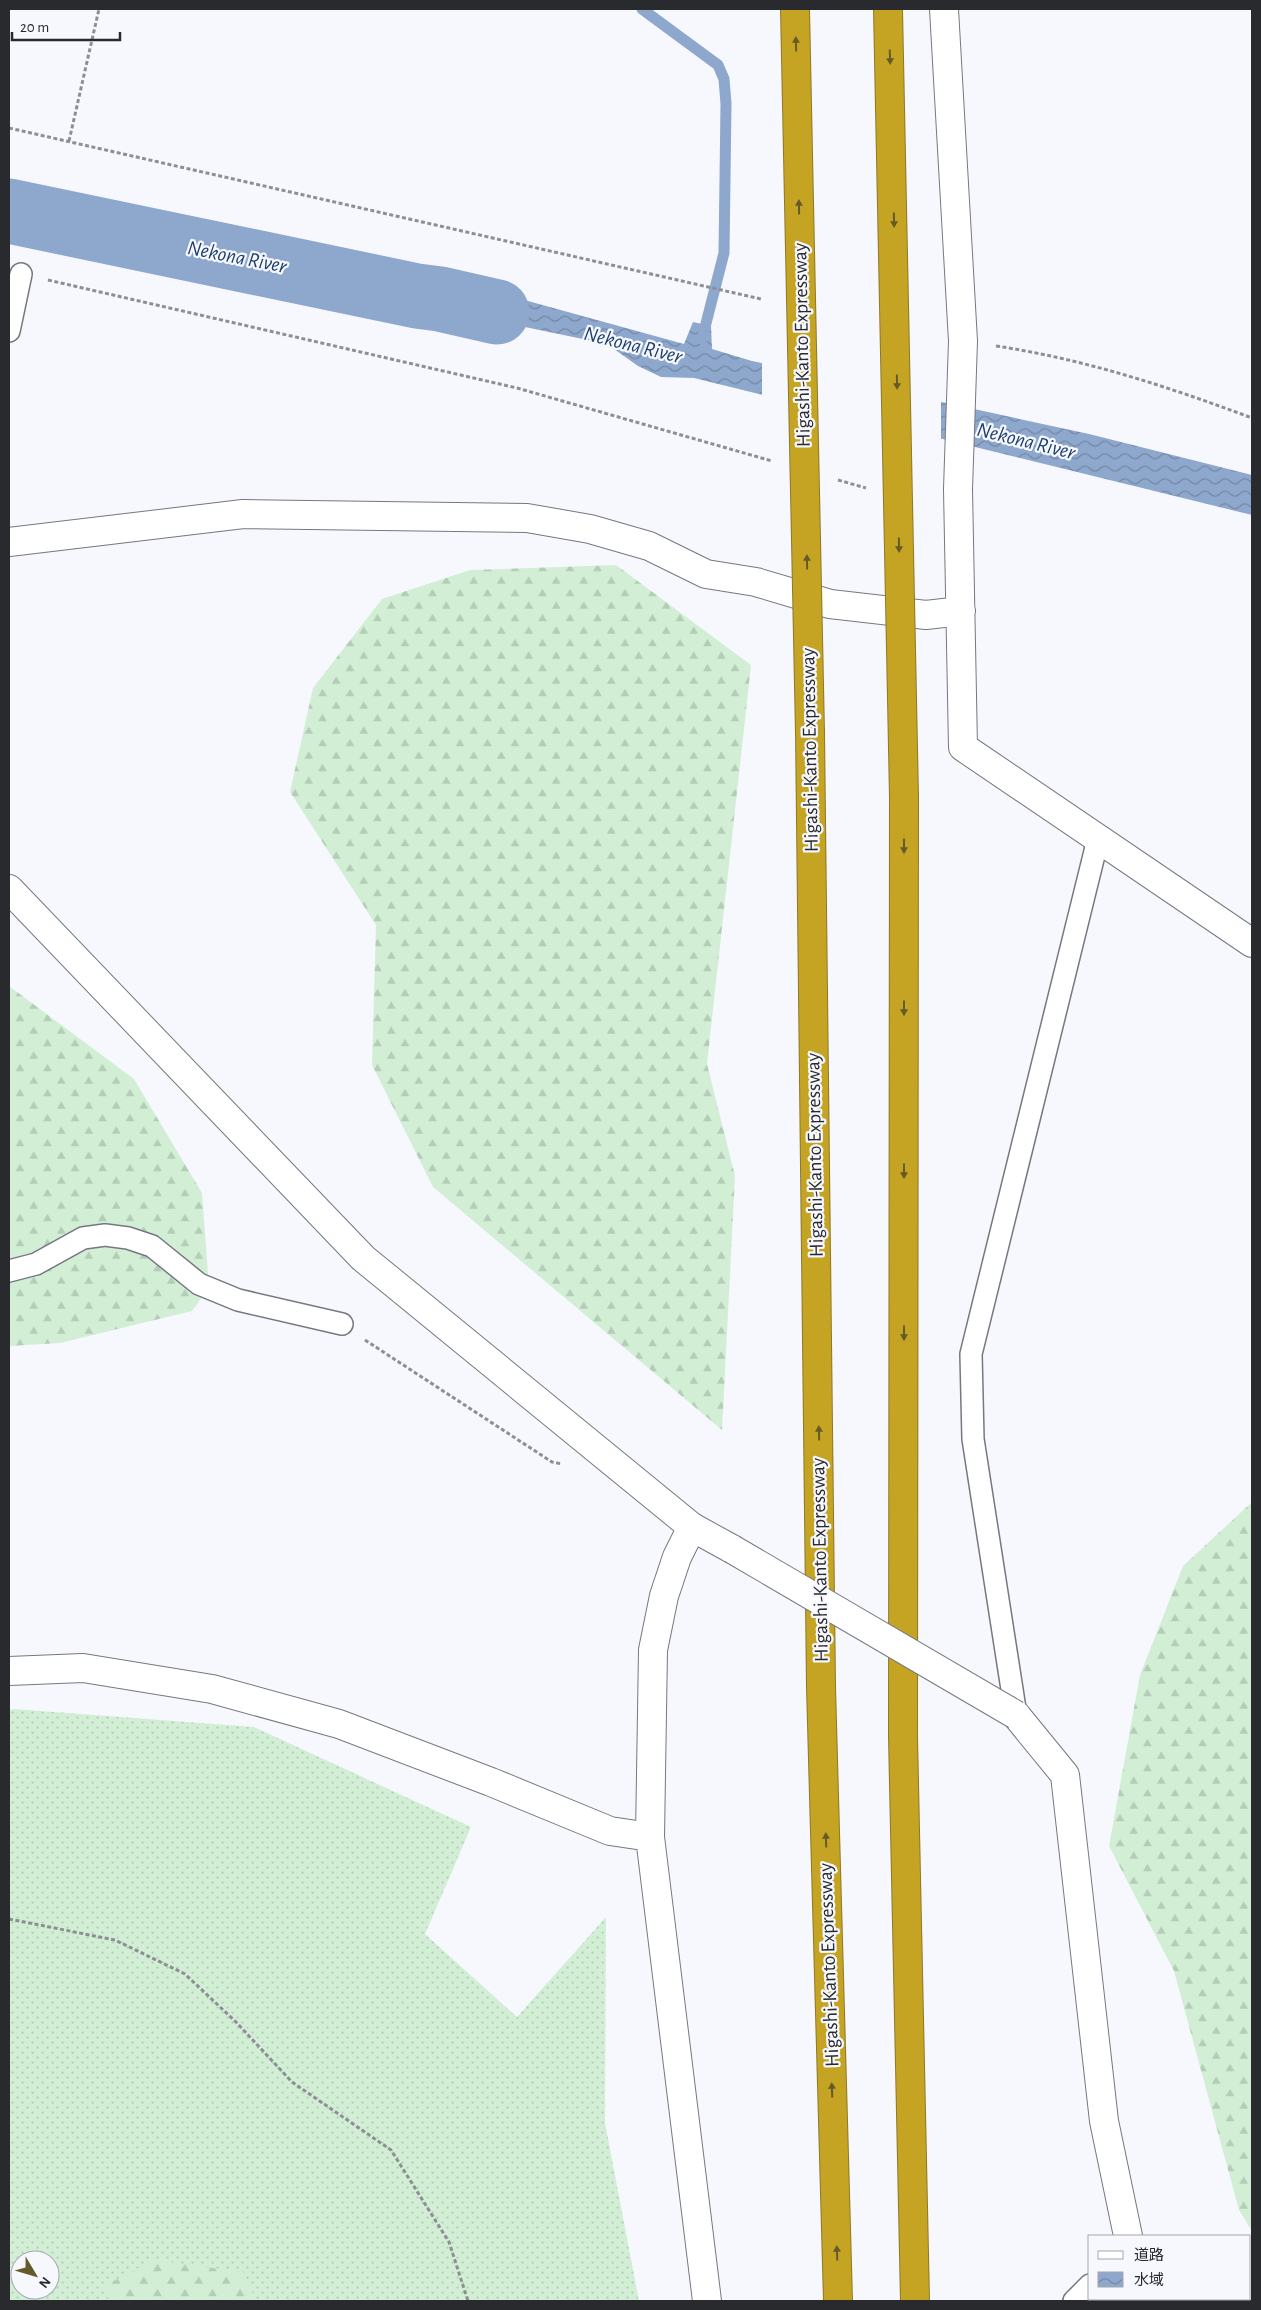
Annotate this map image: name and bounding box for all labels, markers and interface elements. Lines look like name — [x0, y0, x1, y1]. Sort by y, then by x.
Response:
scale bar — [12, 10, 120, 42]
text: 20 m — [20, 20, 49, 35]
one-way arrow — [791, 36, 799, 52]
one-way arrow — [886, 50, 894, 66]
one-way arrow — [795, 199, 803, 215]
one-way arrow — [890, 212, 898, 228]
water label: Nekona River — [186, 237, 289, 277]
street label: Higashi-Kanto Expressway — [790, 242, 814, 447]
water label: Nekona River — [582, 323, 685, 368]
one-way arrow — [893, 375, 901, 391]
water label: Nekona River — [975, 419, 1078, 464]
one-way arrow — [896, 537, 904, 553]
one-way arrow — [802, 554, 810, 570]
street label: Higashi-Kanto Expressway — [798, 647, 822, 852]
one-way arrow — [900, 838, 908, 854]
one-way arrow — [900, 1000, 908, 1016]
street label: Higashi-Kanto Expressway — [803, 1052, 827, 1257]
one-way arrow — [900, 1163, 908, 1179]
one-way arrow — [900, 1325, 908, 1341]
one-way arrow — [814, 1424, 822, 1440]
street label: Higashi-Kanto Expressway — [808, 1457, 832, 1662]
one-way arrow — [821, 1832, 829, 1848]
street label: Higashi-Kanto Expressway — [815, 1862, 843, 2067]
one-way arrow — [828, 2082, 836, 2098]
legend — [1088, 2235, 1251, 2300]
one-way arrow — [833, 2244, 841, 2260]
text: 道路 — [1134, 2247, 1164, 2263]
north arrow — [10, 2250, 60, 2300]
text: 水域 — [1134, 2272, 1164, 2288]
text: N — [36, 2274, 53, 2291]

